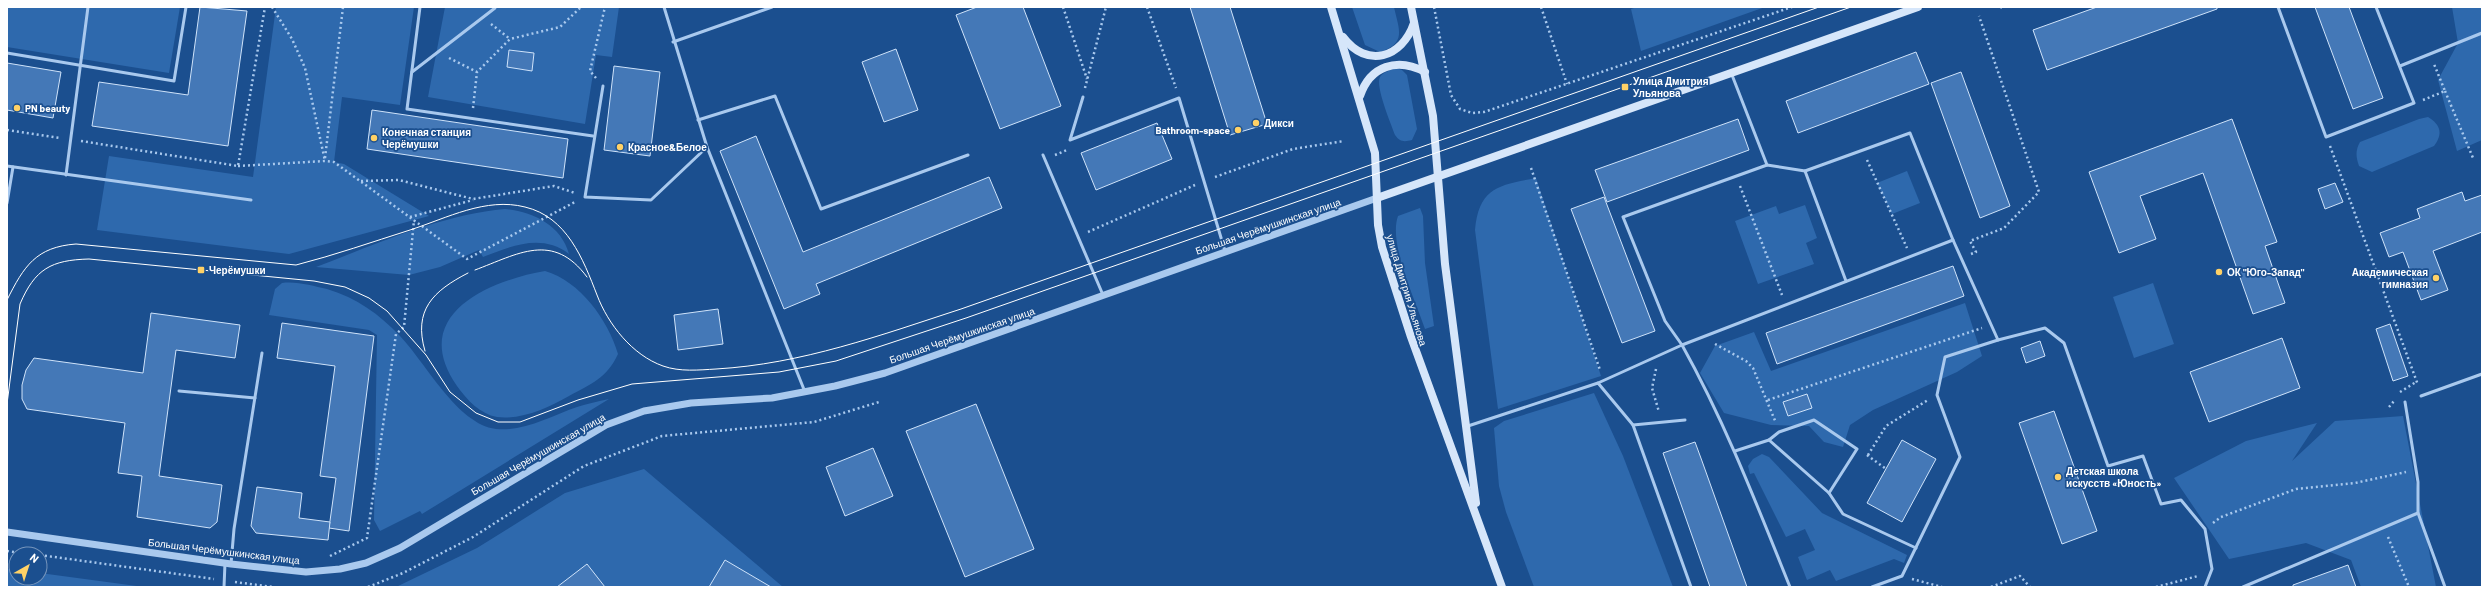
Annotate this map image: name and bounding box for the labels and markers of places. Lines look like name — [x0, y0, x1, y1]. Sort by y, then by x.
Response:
place label: Улица Дмитрия Ульянова — [1633, 75, 1709, 99]
marker: Улица Дмитрия Ульянова — [1620, 82, 1630, 92]
place label: PN beauty — [25, 102, 70, 114]
marker: PN beauty — [12, 103, 22, 113]
place label: Дикси — [1264, 117, 1294, 129]
marker: Дикси — [1251, 118, 1261, 128]
place label: Bathroom-space — [1155, 124, 1231, 136]
marker: Bathroom-space — [1233, 125, 1243, 135]
place label: Конечная станция Черёмушки — [382, 126, 471, 150]
marker: Конечная станция Черёмушки — [369, 133, 379, 143]
place label: Красное&Белое — [628, 141, 707, 153]
marker: Красное&Белое — [615, 142, 625, 152]
place label: Черёмушки — [209, 264, 266, 276]
marker: Черёмушки — [196, 265, 206, 275]
place label: ОК "Юго-Запад" — [2227, 266, 2305, 278]
place label: Академическая гимназия — [2352, 266, 2428, 290]
marker: ОК "Юго-Запад" — [2214, 267, 2224, 277]
marker: Академическая гимназия — [2431, 273, 2441, 283]
place label: Детская школа искусств «Юность» — [2066, 465, 2161, 489]
marker: Детская школа искусств «Юность» — [2053, 472, 2063, 482]

